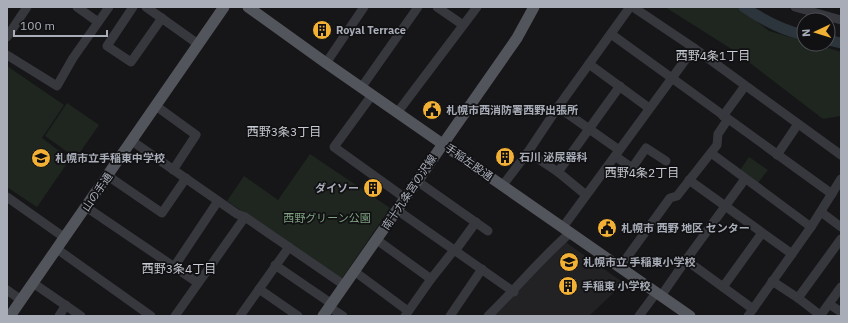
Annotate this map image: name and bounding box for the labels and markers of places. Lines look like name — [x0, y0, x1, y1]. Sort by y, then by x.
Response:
building icon: Royal Terrace — [311, 19, 333, 41]
place label: Royal Terrace — [336, 23, 406, 37]
public building icon: 札幌市西消防署西野出張所 — [421, 99, 443, 121]
place label: 札幌市西消防署西野出張所 — [446, 103, 578, 117]
building icon: 石川 泌尿器科 — [494, 146, 516, 168]
school or university icon: 札幌市立手稲東中学校 — [30, 147, 52, 169]
place label: 石川 泌尿器科 — [519, 150, 588, 164]
place label: 札幌市立手稲東中学校 — [55, 151, 165, 165]
building icon: ダイソー — [362, 177, 384, 199]
place label: ダイソー — [315, 181, 359, 195]
public building icon: 札幌市 西野 地区 センター — [596, 217, 618, 239]
place label: 札幌市 西野 地区 センター — [621, 221, 750, 235]
school or university icon: 札幌市立 手稲東小学校 — [558, 251, 580, 273]
place label: 札幌市立 手稲東小学校 — [583, 255, 696, 269]
building icon: 手稲東 小学校 — [557, 275, 579, 297]
place label: 手稲東 小学校 — [582, 279, 651, 293]

